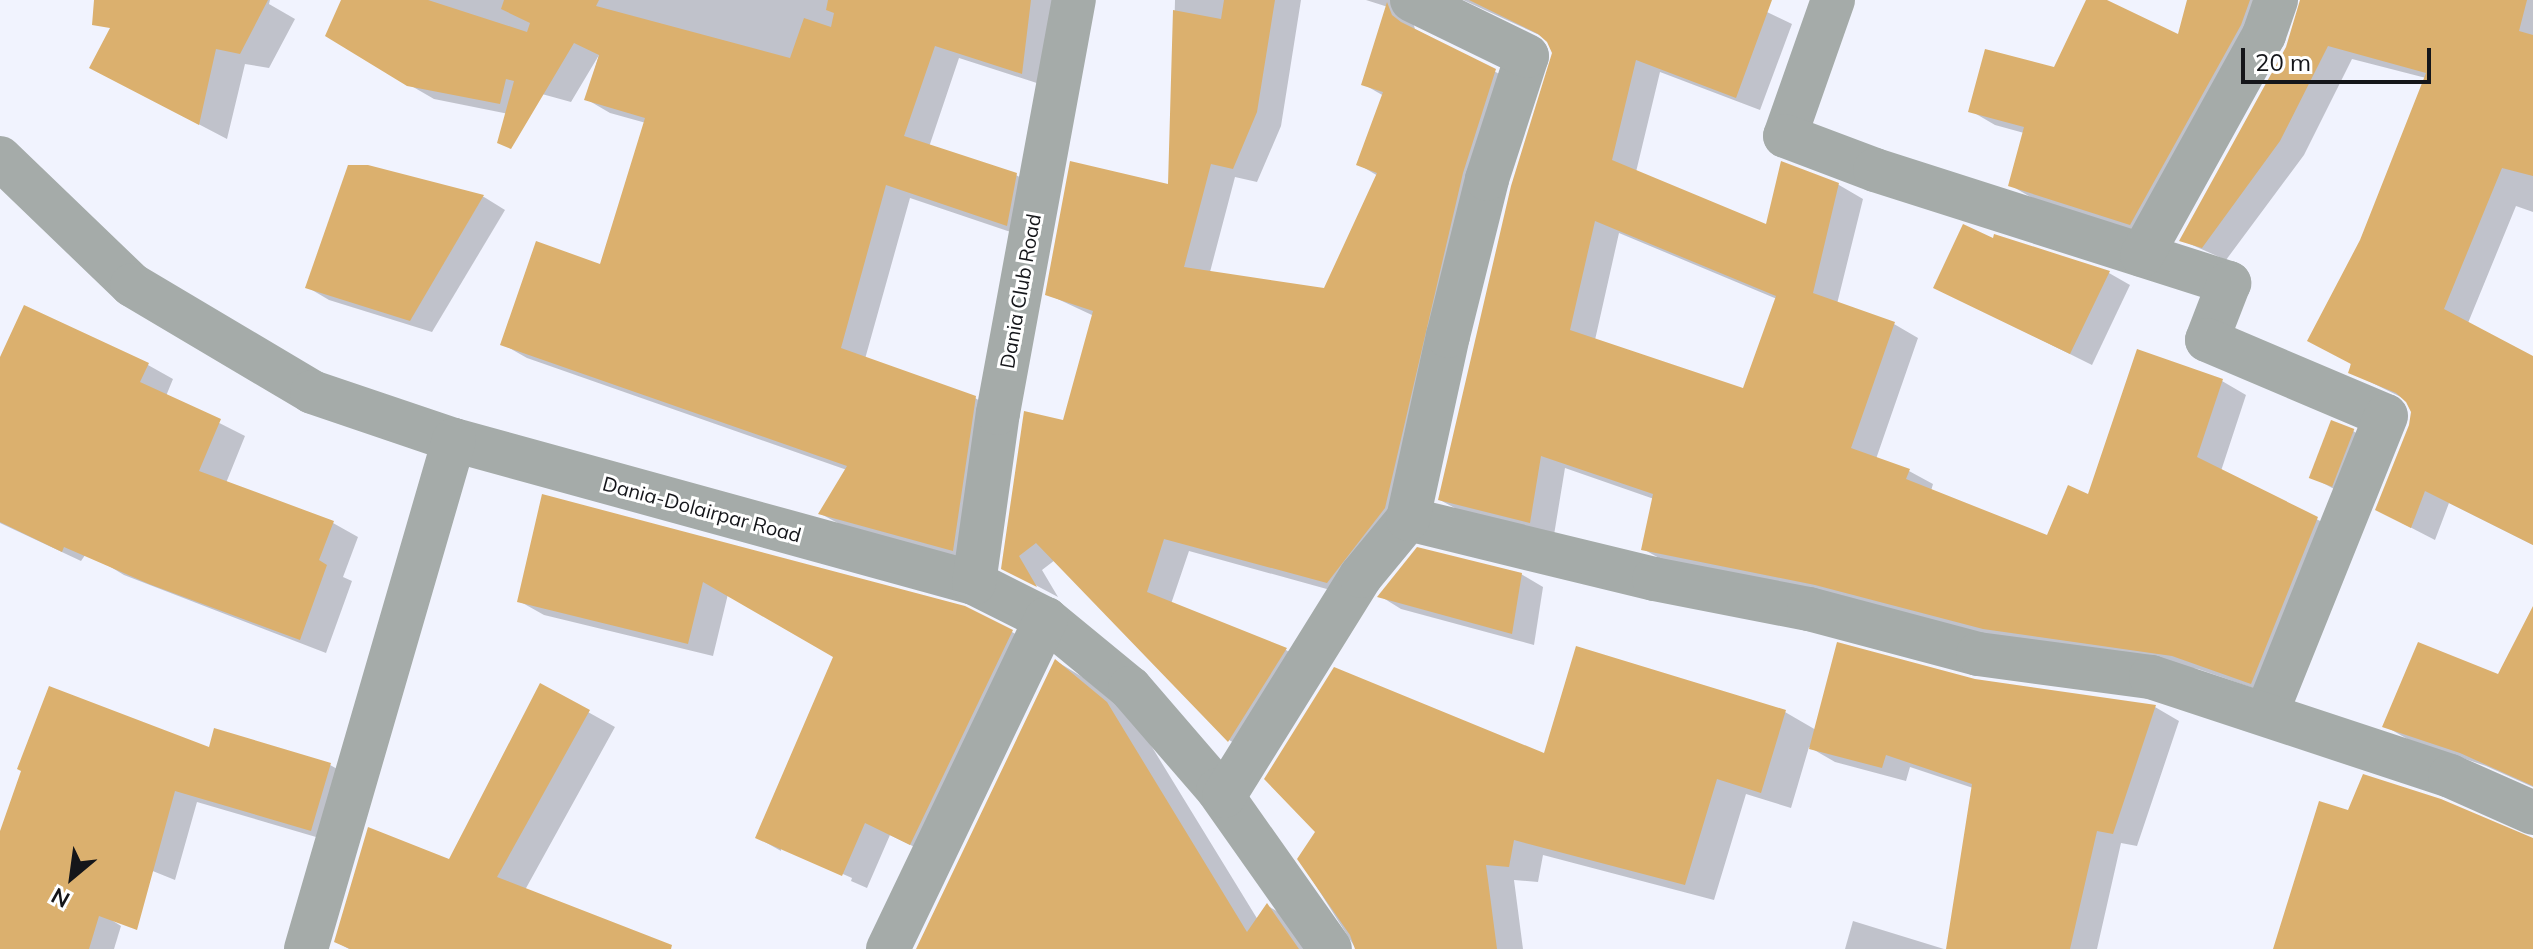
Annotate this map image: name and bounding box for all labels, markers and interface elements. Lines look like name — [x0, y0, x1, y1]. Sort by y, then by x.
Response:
scale bar — [2245, 32, 2435, 82]
text: 20 m — [2255, 47, 2311, 77]
street label: Dania Club Road — [995, 212, 1045, 370]
street label: Dania-Dolairpar Road — [600, 471, 804, 547]
north arrow — [32, 837, 112, 917]
text: N — [46, 882, 74, 914]

